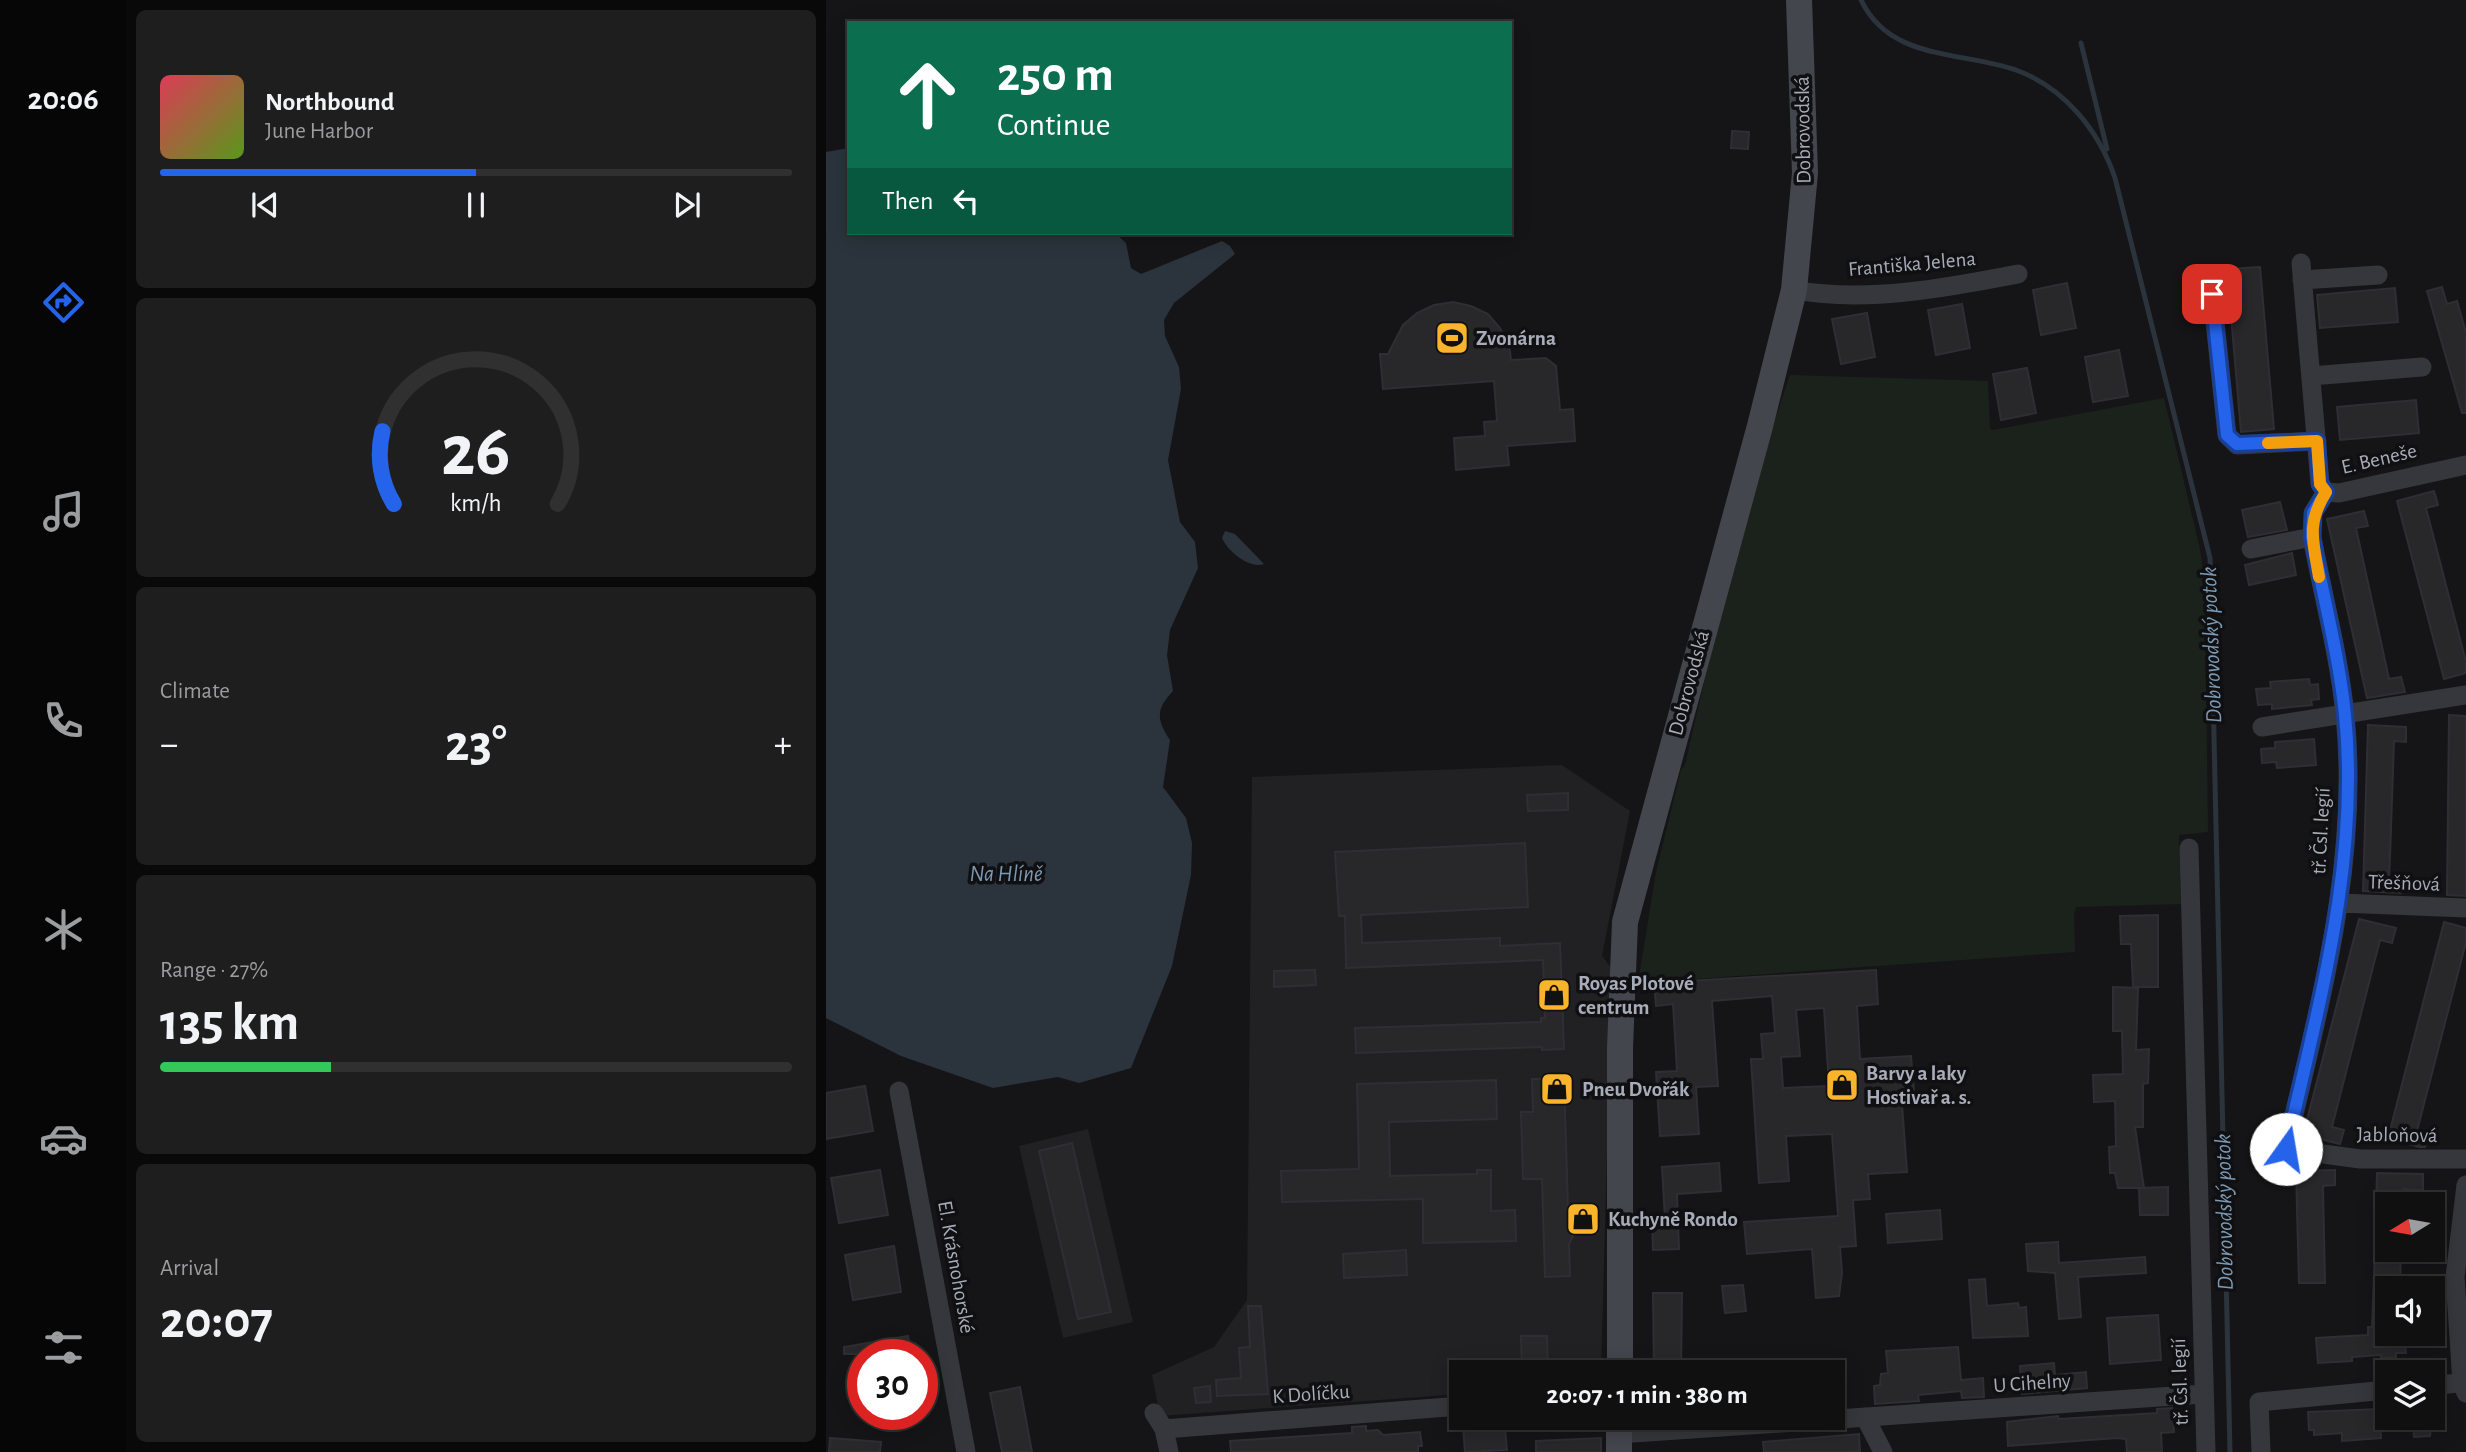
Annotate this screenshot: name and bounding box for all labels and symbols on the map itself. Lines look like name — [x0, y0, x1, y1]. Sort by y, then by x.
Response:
street label: Dobrovodská — [1792, 76, 1814, 184]
street label: Františka Jelena — [1847, 248, 1977, 280]
pin — [2182, 264, 2242, 324]
sports icon: Zvonárna — [1433, 319, 1471, 357]
place label: Zvonárna — [1476, 328, 1556, 349]
street label: E. Beneše — [2339, 440, 2419, 478]
water label: Dobrovodský potok — [2198, 566, 2226, 724]
street label: Dobrovodská — [1665, 628, 1713, 738]
street label: tř. Čsl. legií — [2306, 786, 2334, 875]
water label: Na Hlíně — [969, 863, 1043, 886]
street label: Třešňová — [2368, 871, 2441, 895]
place label: Royas Plotové centrum — [1578, 973, 1694, 1018]
shop icon: Royas Plotové centrum — [1535, 976, 1573, 1014]
place label: Barvy a laky Hostivař a. s. — [1866, 1063, 1971, 1108]
shop icon: Barvy a laky Hostivař a. s. — [1823, 1066, 1861, 1104]
shop icon: Pneu Dvořák — [1538, 1070, 1576, 1108]
place label: Pneu Dvořák — [1582, 1079, 1690, 1100]
position arrow — [2249, 1112, 2323, 1186]
street label: Jabloňová — [2356, 1124, 2438, 1146]
water label: Dobrovodský potok — [2212, 1133, 2238, 1291]
north arrow — [2375, 1192, 2445, 1262]
street label: El. Krásnohorské — [934, 1199, 978, 1335]
shop icon: Kuchyně Rondo — [1564, 1200, 1602, 1238]
place label: Kuchyně Rondo — [1608, 1209, 1738, 1230]
street label: tř. Čsl. legií — [2166, 1337, 2192, 1426]
speed limit sign: 30 — [847, 1339, 938, 1430]
street label: U Cihelny — [1992, 1370, 2072, 1396]
street label: K Dolíčku — [1272, 1381, 1351, 1407]

